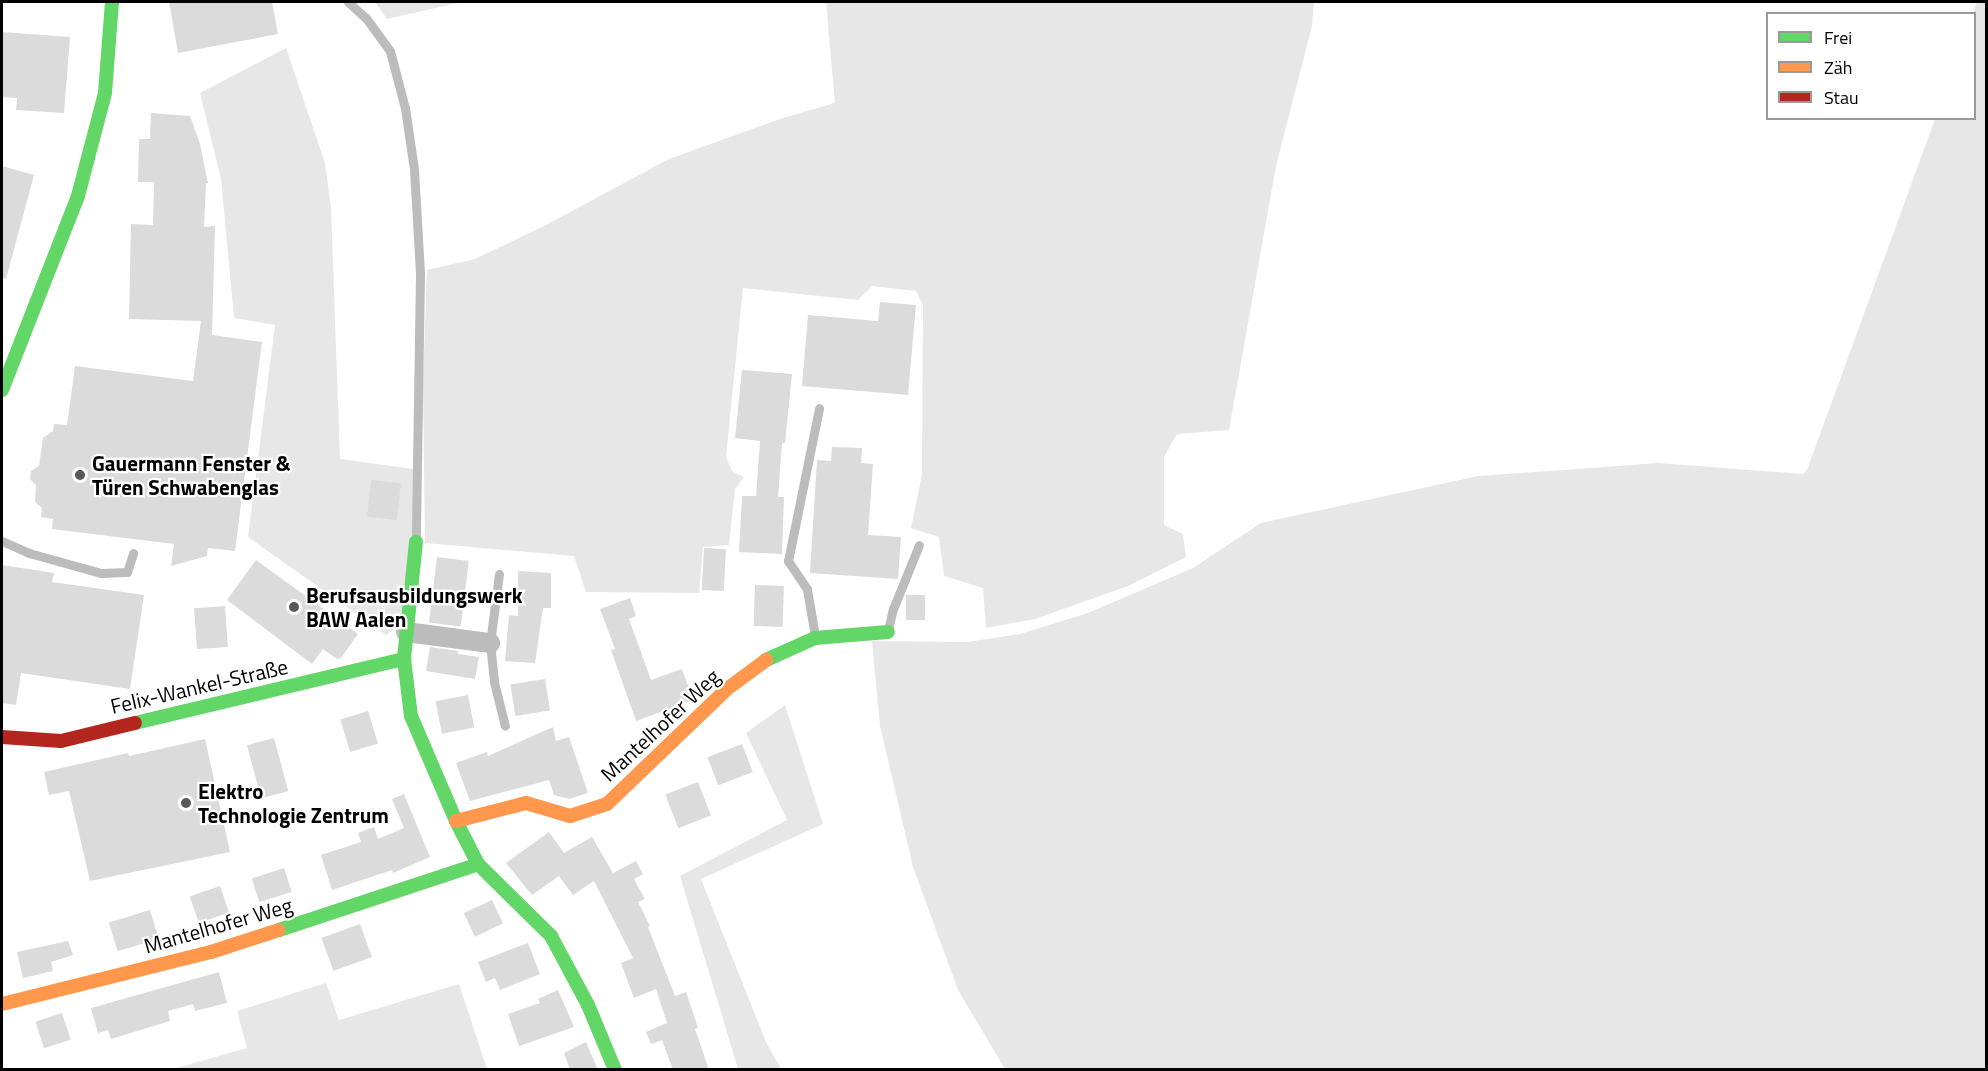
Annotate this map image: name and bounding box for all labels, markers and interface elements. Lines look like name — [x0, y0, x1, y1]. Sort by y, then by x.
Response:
legend — [1766, 12, 1976, 120]
text: Frei — [1824, 24, 1852, 51]
text: Zäh — [1824, 54, 1852, 81]
text: Stau — [1824, 84, 1859, 111]
place label: Gauermann Fenster & Türen Schwabenglas — [92, 450, 290, 500]
marker: Gauermann Fenster & Türen Schwabenglas — [73, 468, 87, 482]
place label: Berufsausbildungswerk BAW Aalen — [306, 582, 523, 632]
marker: Berufsausbildungswerk BAW Aalen — [287, 600, 301, 614]
street label: Felix-Wankel-Straße — [108, 653, 290, 719]
street label: Mantelhofer Weg — [595, 663, 725, 787]
place label: Elektro Technologie Zentrum — [198, 778, 389, 828]
marker: Elektro Technologie Zentrum — [179, 796, 193, 810]
street label: Mantelhofer Weg — [141, 892, 295, 958]

